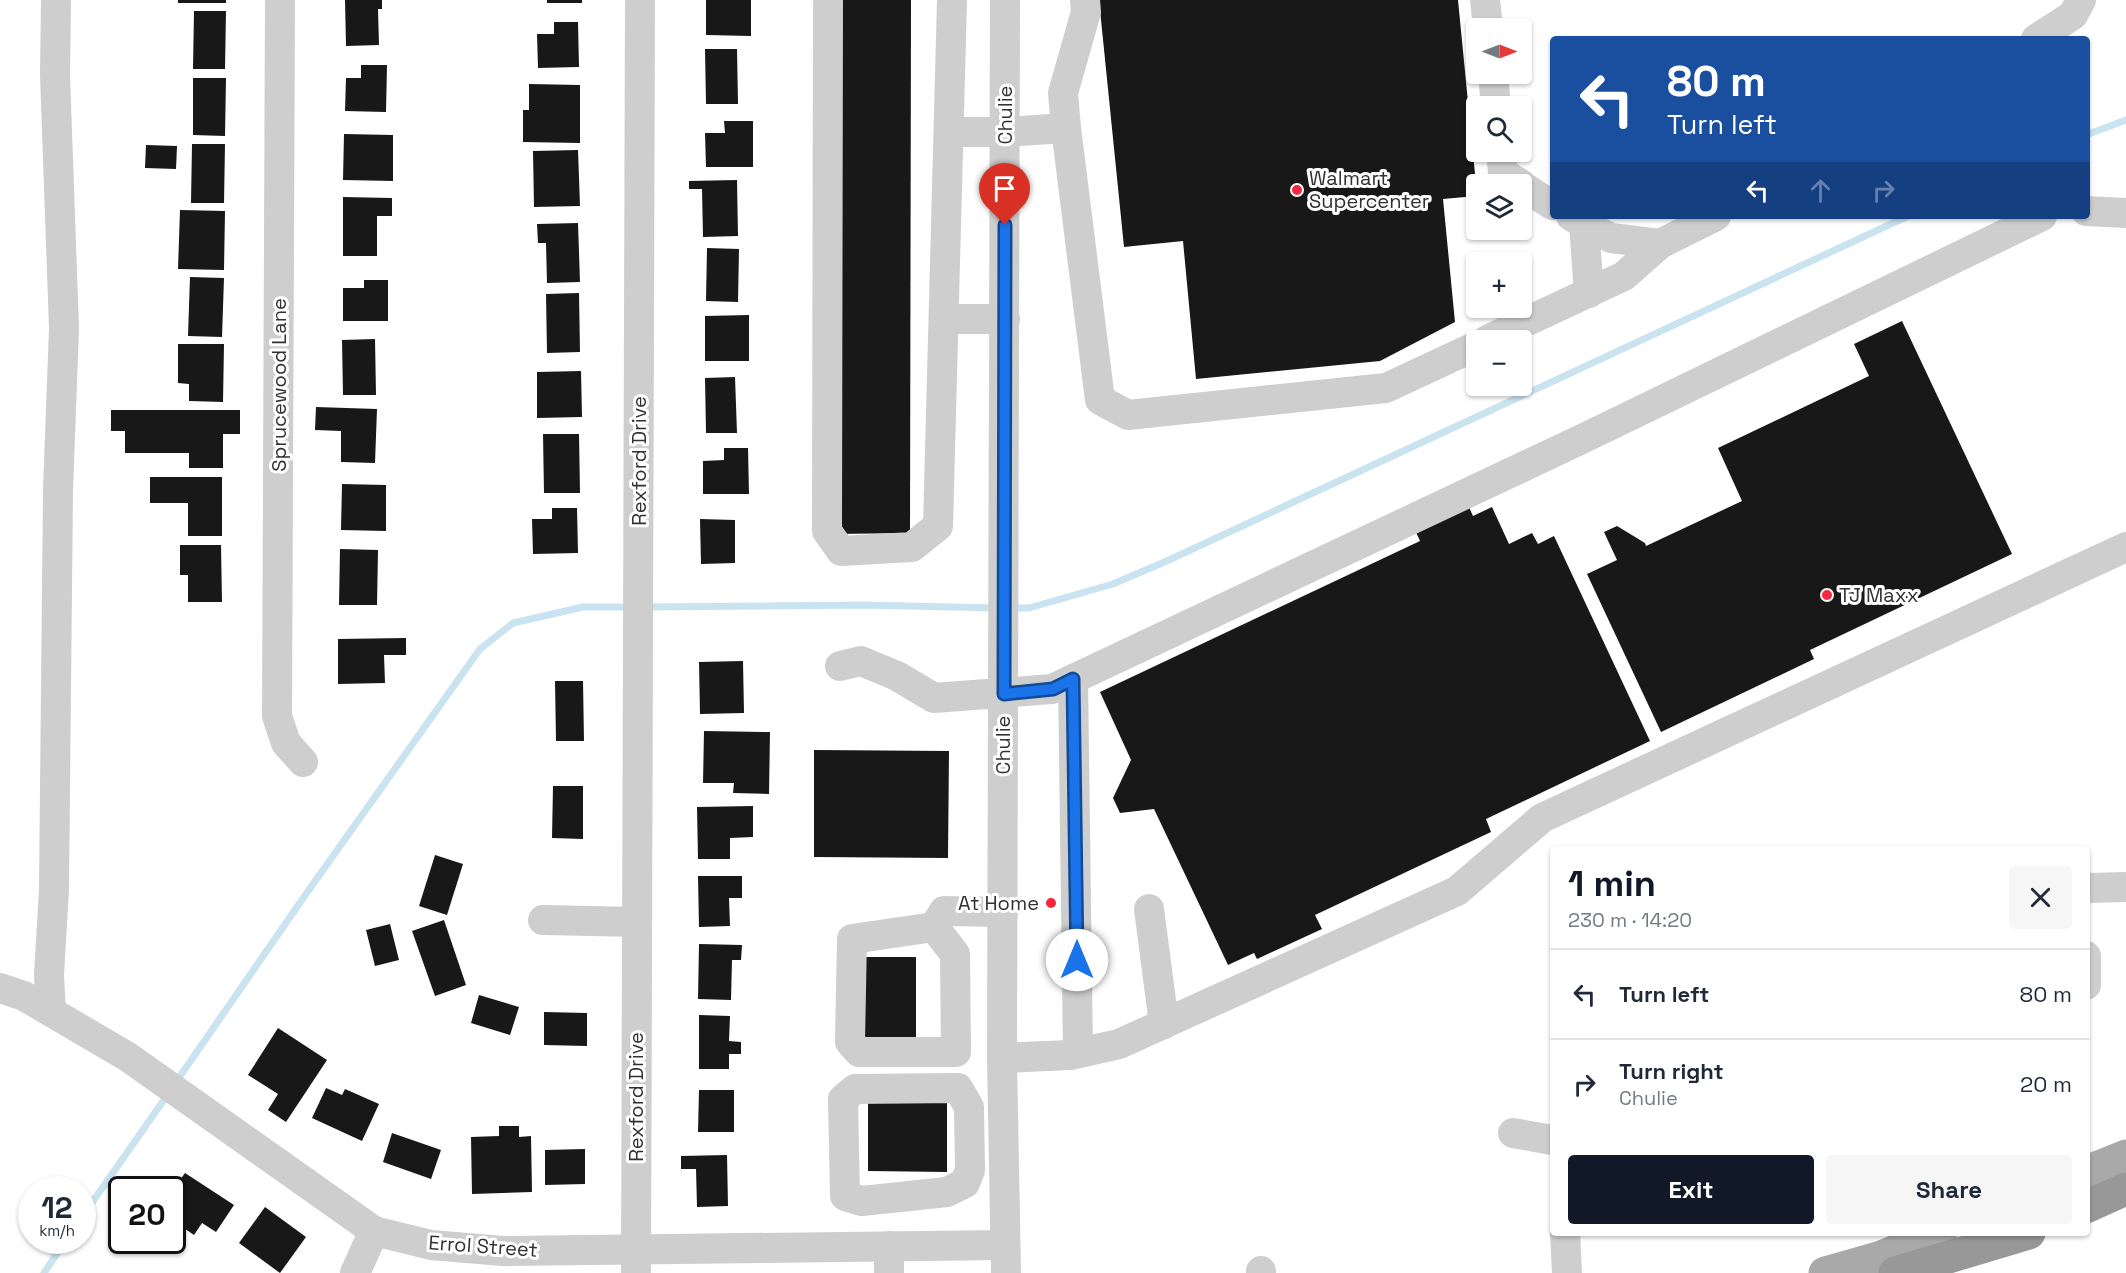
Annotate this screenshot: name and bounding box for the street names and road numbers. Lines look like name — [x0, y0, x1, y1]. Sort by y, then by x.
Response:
street label: Chulie — [992, 86, 1018, 144]
street label: Sprucewood Lane — [266, 298, 292, 472]
street label: Rexford Drive — [626, 396, 652, 526]
street label: Chulie — [990, 716, 1016, 774]
street label: Rexford Drive — [623, 1032, 649, 1162]
street label: Errol Street — [427, 1229, 539, 1263]

